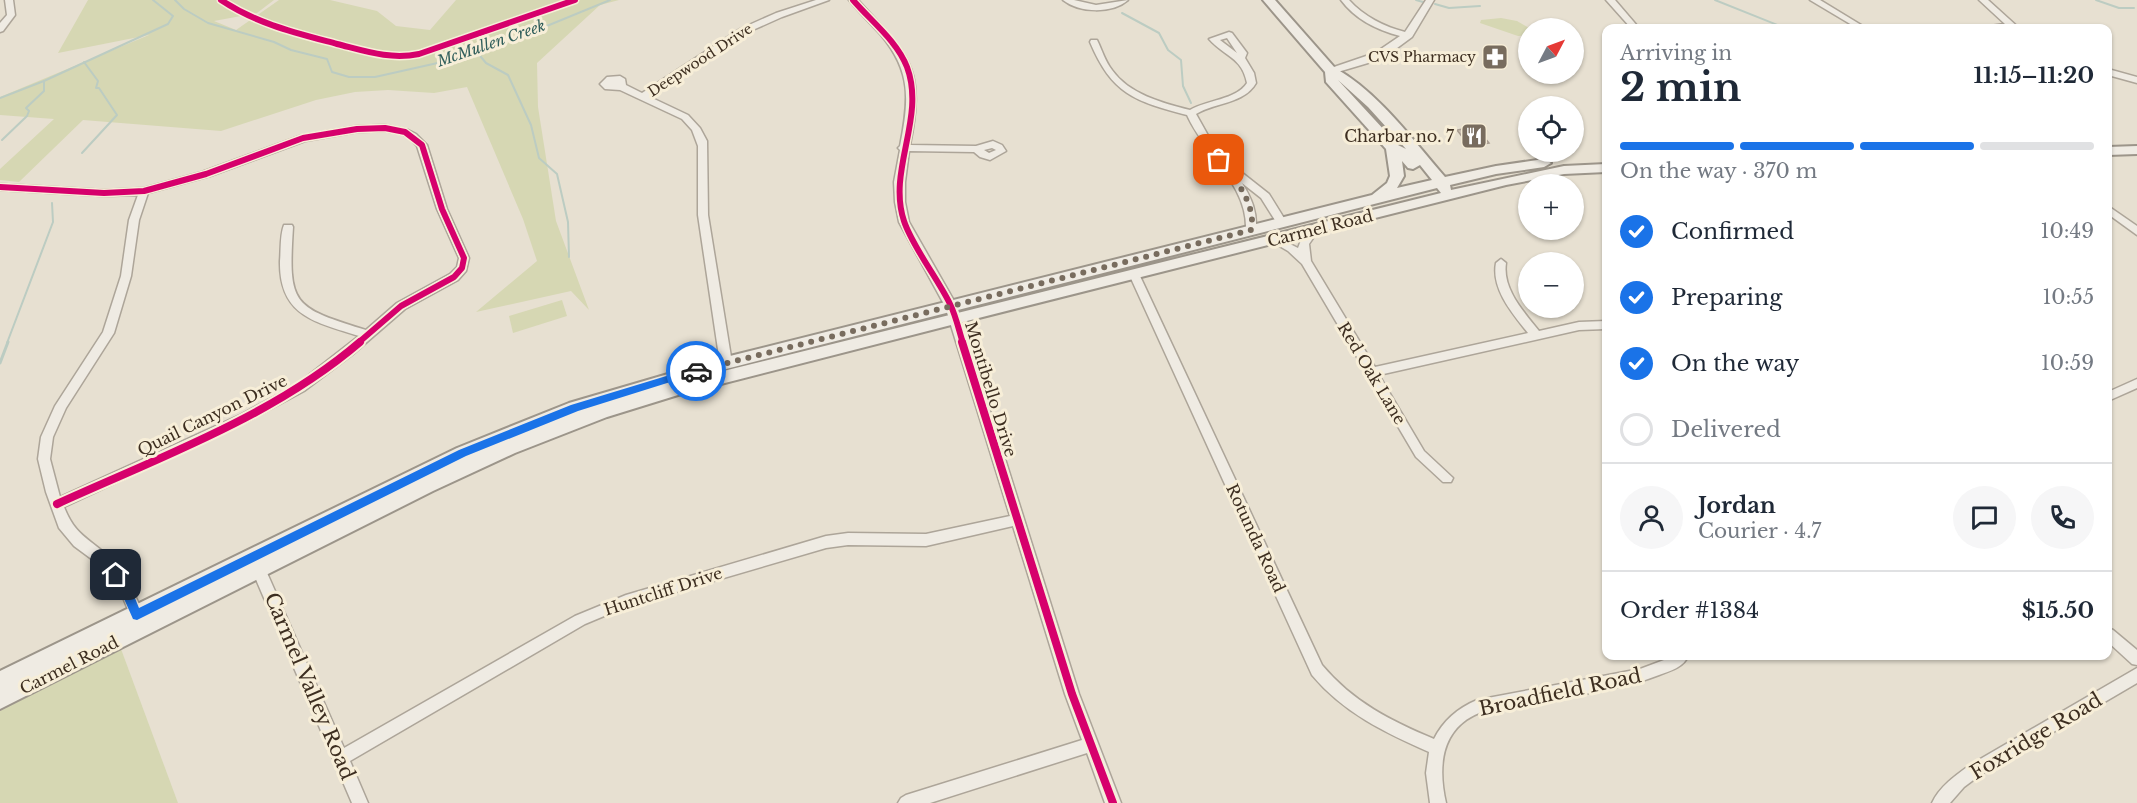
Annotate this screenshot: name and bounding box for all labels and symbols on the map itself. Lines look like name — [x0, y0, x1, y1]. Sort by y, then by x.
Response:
water label: McMullen Creek — [433, 16, 548, 71]
north arrow — [1518, 18, 1584, 84]
street label: Deepwood Drive — [644, 19, 756, 101]
pharmacy icon: CVS Pharmacy — [1480, 42, 1510, 72]
place label: CVS Pharmacy — [1368, 48, 1476, 66]
restaurant icon: Charbar no. 7 — [1459, 121, 1489, 151]
place label: Charbar no. 7 — [1344, 126, 1455, 146]
pin — [1193, 134, 1244, 185]
street label: Carmel Road — [1265, 205, 1375, 251]
street label: Red Oak Lane — [1334, 318, 1410, 428]
street label: Montibello Drive — [961, 319, 1021, 459]
courier — [666, 341, 726, 401]
street label: Quail Canyon Drive — [134, 370, 290, 460]
street label: Rotunda Road — [1222, 481, 1290, 596]
pin — [90, 549, 141, 600]
street label: Huntcliff Drive — [601, 562, 725, 620]
street label: Carmel Valley Road — [260, 589, 360, 783]
street label: Carmel Road — [16, 631, 122, 698]
street label: Broadfield Road — [1476, 663, 1644, 721]
street label: Foxridge Road — [1966, 687, 2106, 785]

